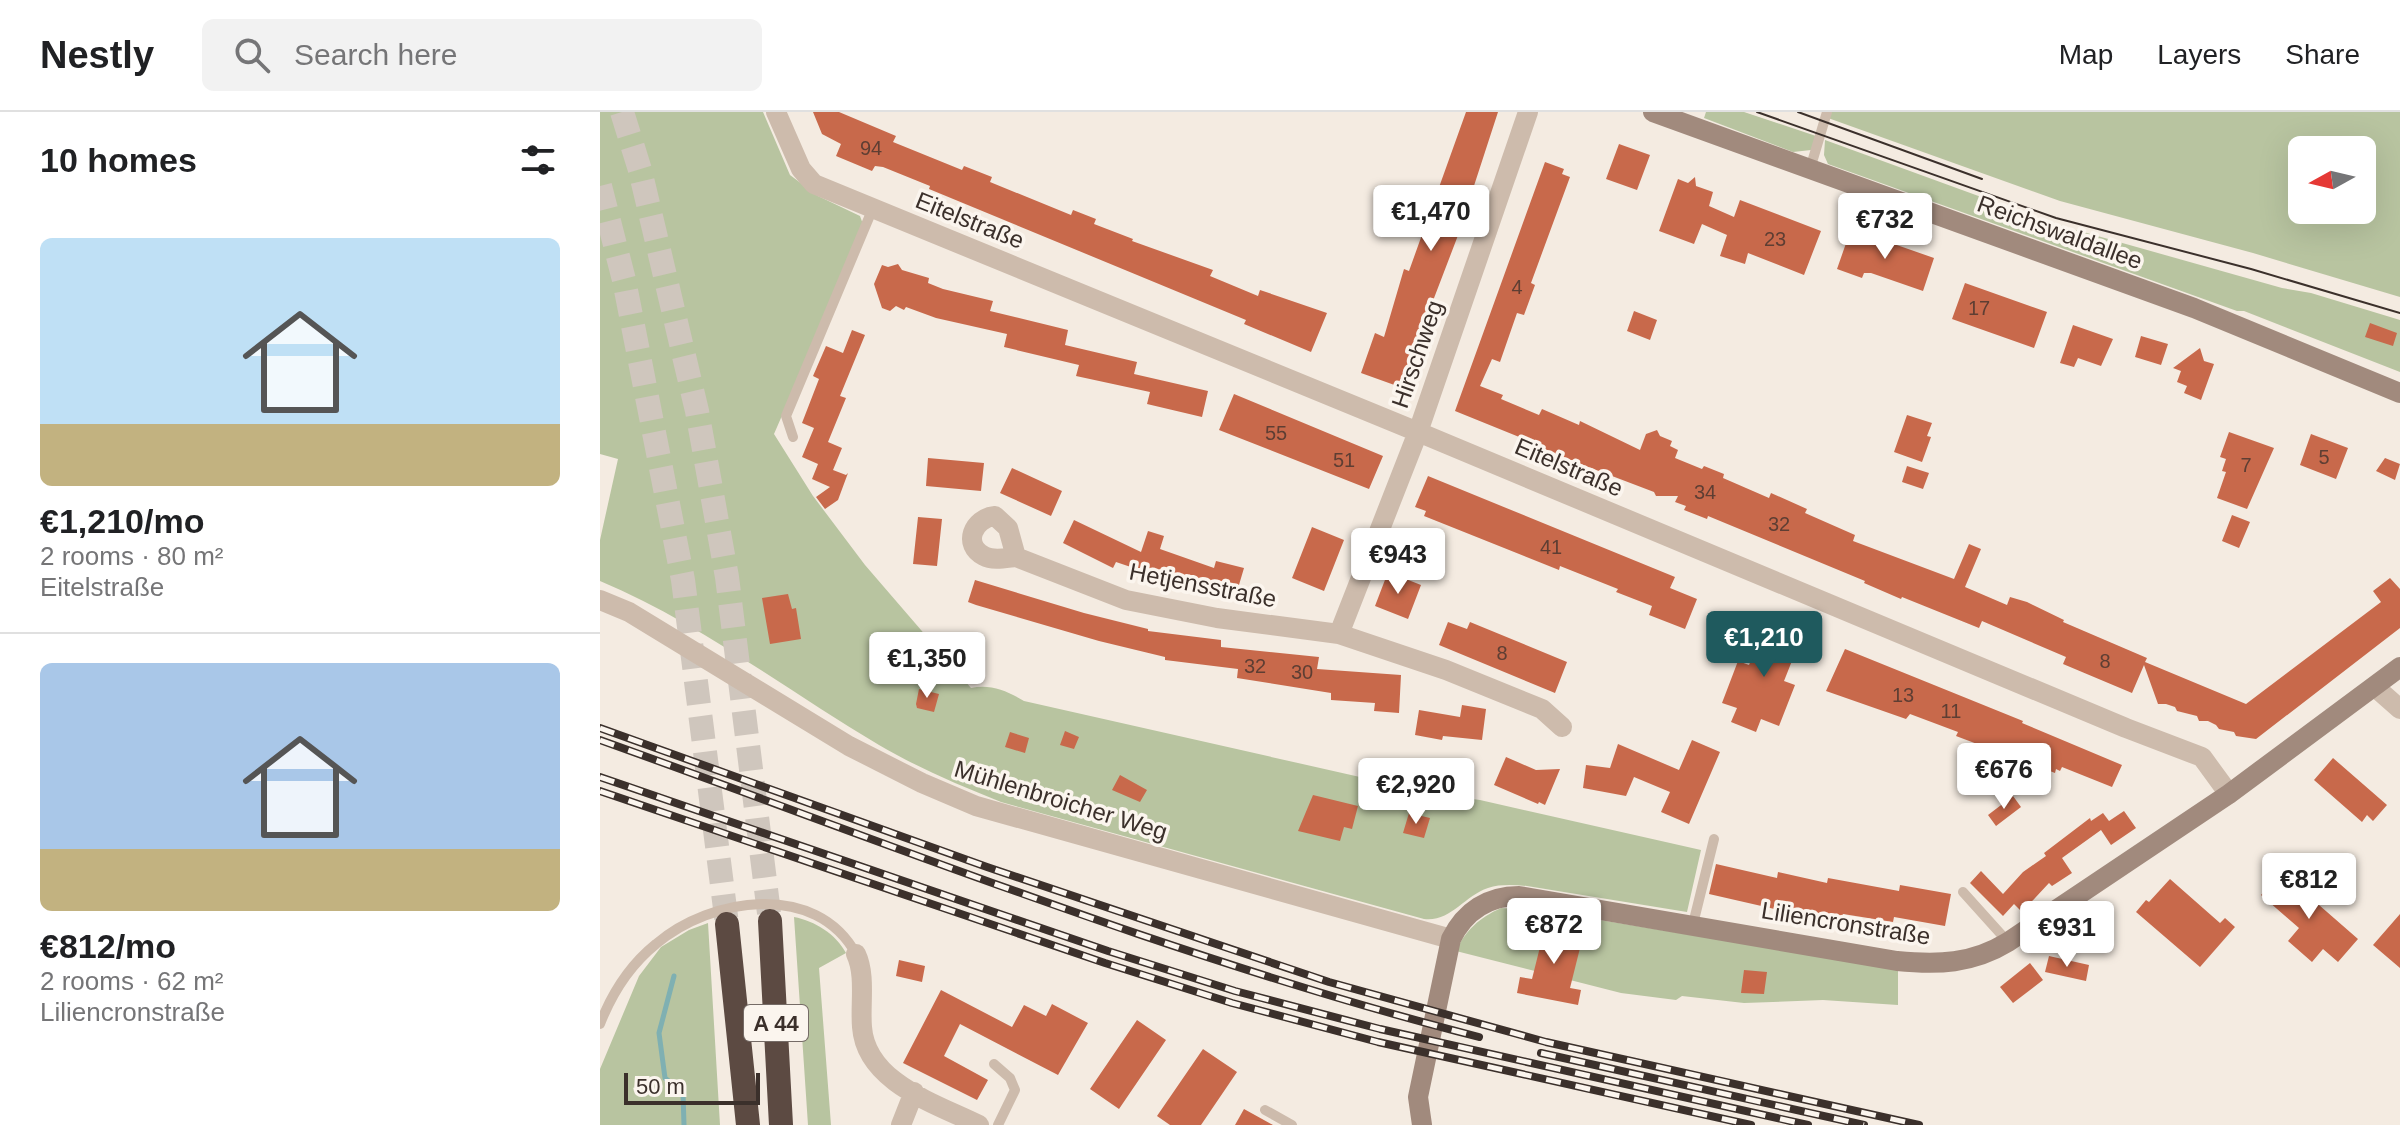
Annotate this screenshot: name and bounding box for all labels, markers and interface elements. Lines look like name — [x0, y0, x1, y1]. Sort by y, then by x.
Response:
search box — [202, 19, 762, 91]
icon: search — [230, 33, 274, 77]
text: Nestly — [40, 34, 154, 76]
text: Search here — [294, 38, 458, 71]
text: Map — [2059, 39, 2113, 70]
text: Layers — [2157, 39, 2241, 70]
text: Share — [2285, 39, 2360, 70]
north arrow — [2288, 136, 2376, 224]
map controls — [2288, 136, 2376, 224]
house number: 94 — [860, 137, 882, 159]
icon: filters — [516, 138, 560, 182]
text: 10 homes — [40, 141, 197, 179]
pin: €1,470 — [1366, 185, 1496, 253]
street label: Eitelstraße — [912, 186, 1028, 254]
street label: Reichswaldallee — [1974, 190, 2146, 274]
pin: €732 — [1838, 193, 1932, 261]
text: €1,470 — [1391, 196, 1471, 226]
text: €732 — [1856, 204, 1914, 234]
house number: 23 — [1764, 228, 1786, 250]
house number: 4 — [1511, 276, 1523, 298]
icon: home — [228, 290, 372, 434]
street label: Hirschweg — [1386, 297, 1448, 411]
house number: 17 — [1968, 297, 1990, 319]
house number: 55 — [1265, 422, 1287, 444]
street label: Eitelstraße — [1511, 432, 1627, 502]
house number: 5 — [2318, 446, 2330, 468]
house number: 51 — [1333, 449, 1355, 471]
house number: 7 — [2240, 454, 2252, 476]
house number: 34 — [1694, 481, 1716, 503]
text: €1,210/mo — [40, 502, 204, 540]
house number: 32 — [1768, 513, 1790, 535]
pin: €943 — [1351, 528, 1445, 596]
house number: 41 — [1540, 536, 1562, 558]
text: €943 — [1369, 539, 1427, 569]
text: 2 rooms · 80 m² — [40, 541, 224, 571]
street label: Hetjensstraße — [1127, 557, 1279, 613]
text: Eitelstraße — [40, 572, 164, 602]
pin: €1,210 — [1699, 611, 1829, 679]
text: €1,210 — [1724, 622, 1804, 652]
pin: €1,350 — [862, 632, 992, 700]
house number: 8 — [1496, 642, 1508, 664]
text: €1,350 — [887, 643, 967, 673]
house number: 8 — [2099, 650, 2111, 672]
house number: 32 — [1244, 655, 1266, 677]
house number: 30 — [1291, 661, 1313, 683]
house number: 13 — [1892, 684, 1914, 706]
house number: 11 — [1941, 700, 1961, 722]
icon: home — [228, 715, 372, 859]
pin: €676 — [1957, 743, 2051, 811]
text: €676 — [1975, 754, 2033, 784]
street label: Mühlenbroicher Weg — [951, 755, 1171, 845]
pin: €2,920 — [1351, 758, 1481, 826]
text: €2,920 — [1376, 769, 1456, 799]
pin: €812 — [2262, 853, 2356, 921]
text: €812 — [2280, 864, 2338, 894]
street label: Liliencronstraße — [1760, 896, 1932, 950]
pin: €872 — [1507, 898, 1601, 966]
pin: €931 — [2020, 901, 2114, 969]
text: €872 — [1525, 909, 1583, 939]
text: €931 — [2038, 912, 2096, 942]
text: €812/mo — [40, 927, 176, 965]
text: 2 rooms · 62 m² — [40, 966, 224, 996]
text: Liliencronstraße — [40, 997, 225, 1027]
road number: A 44 — [744, 1005, 808, 1041]
scale bar — [624, 1069, 760, 1105]
text: 50 m — [636, 1074, 685, 1099]

